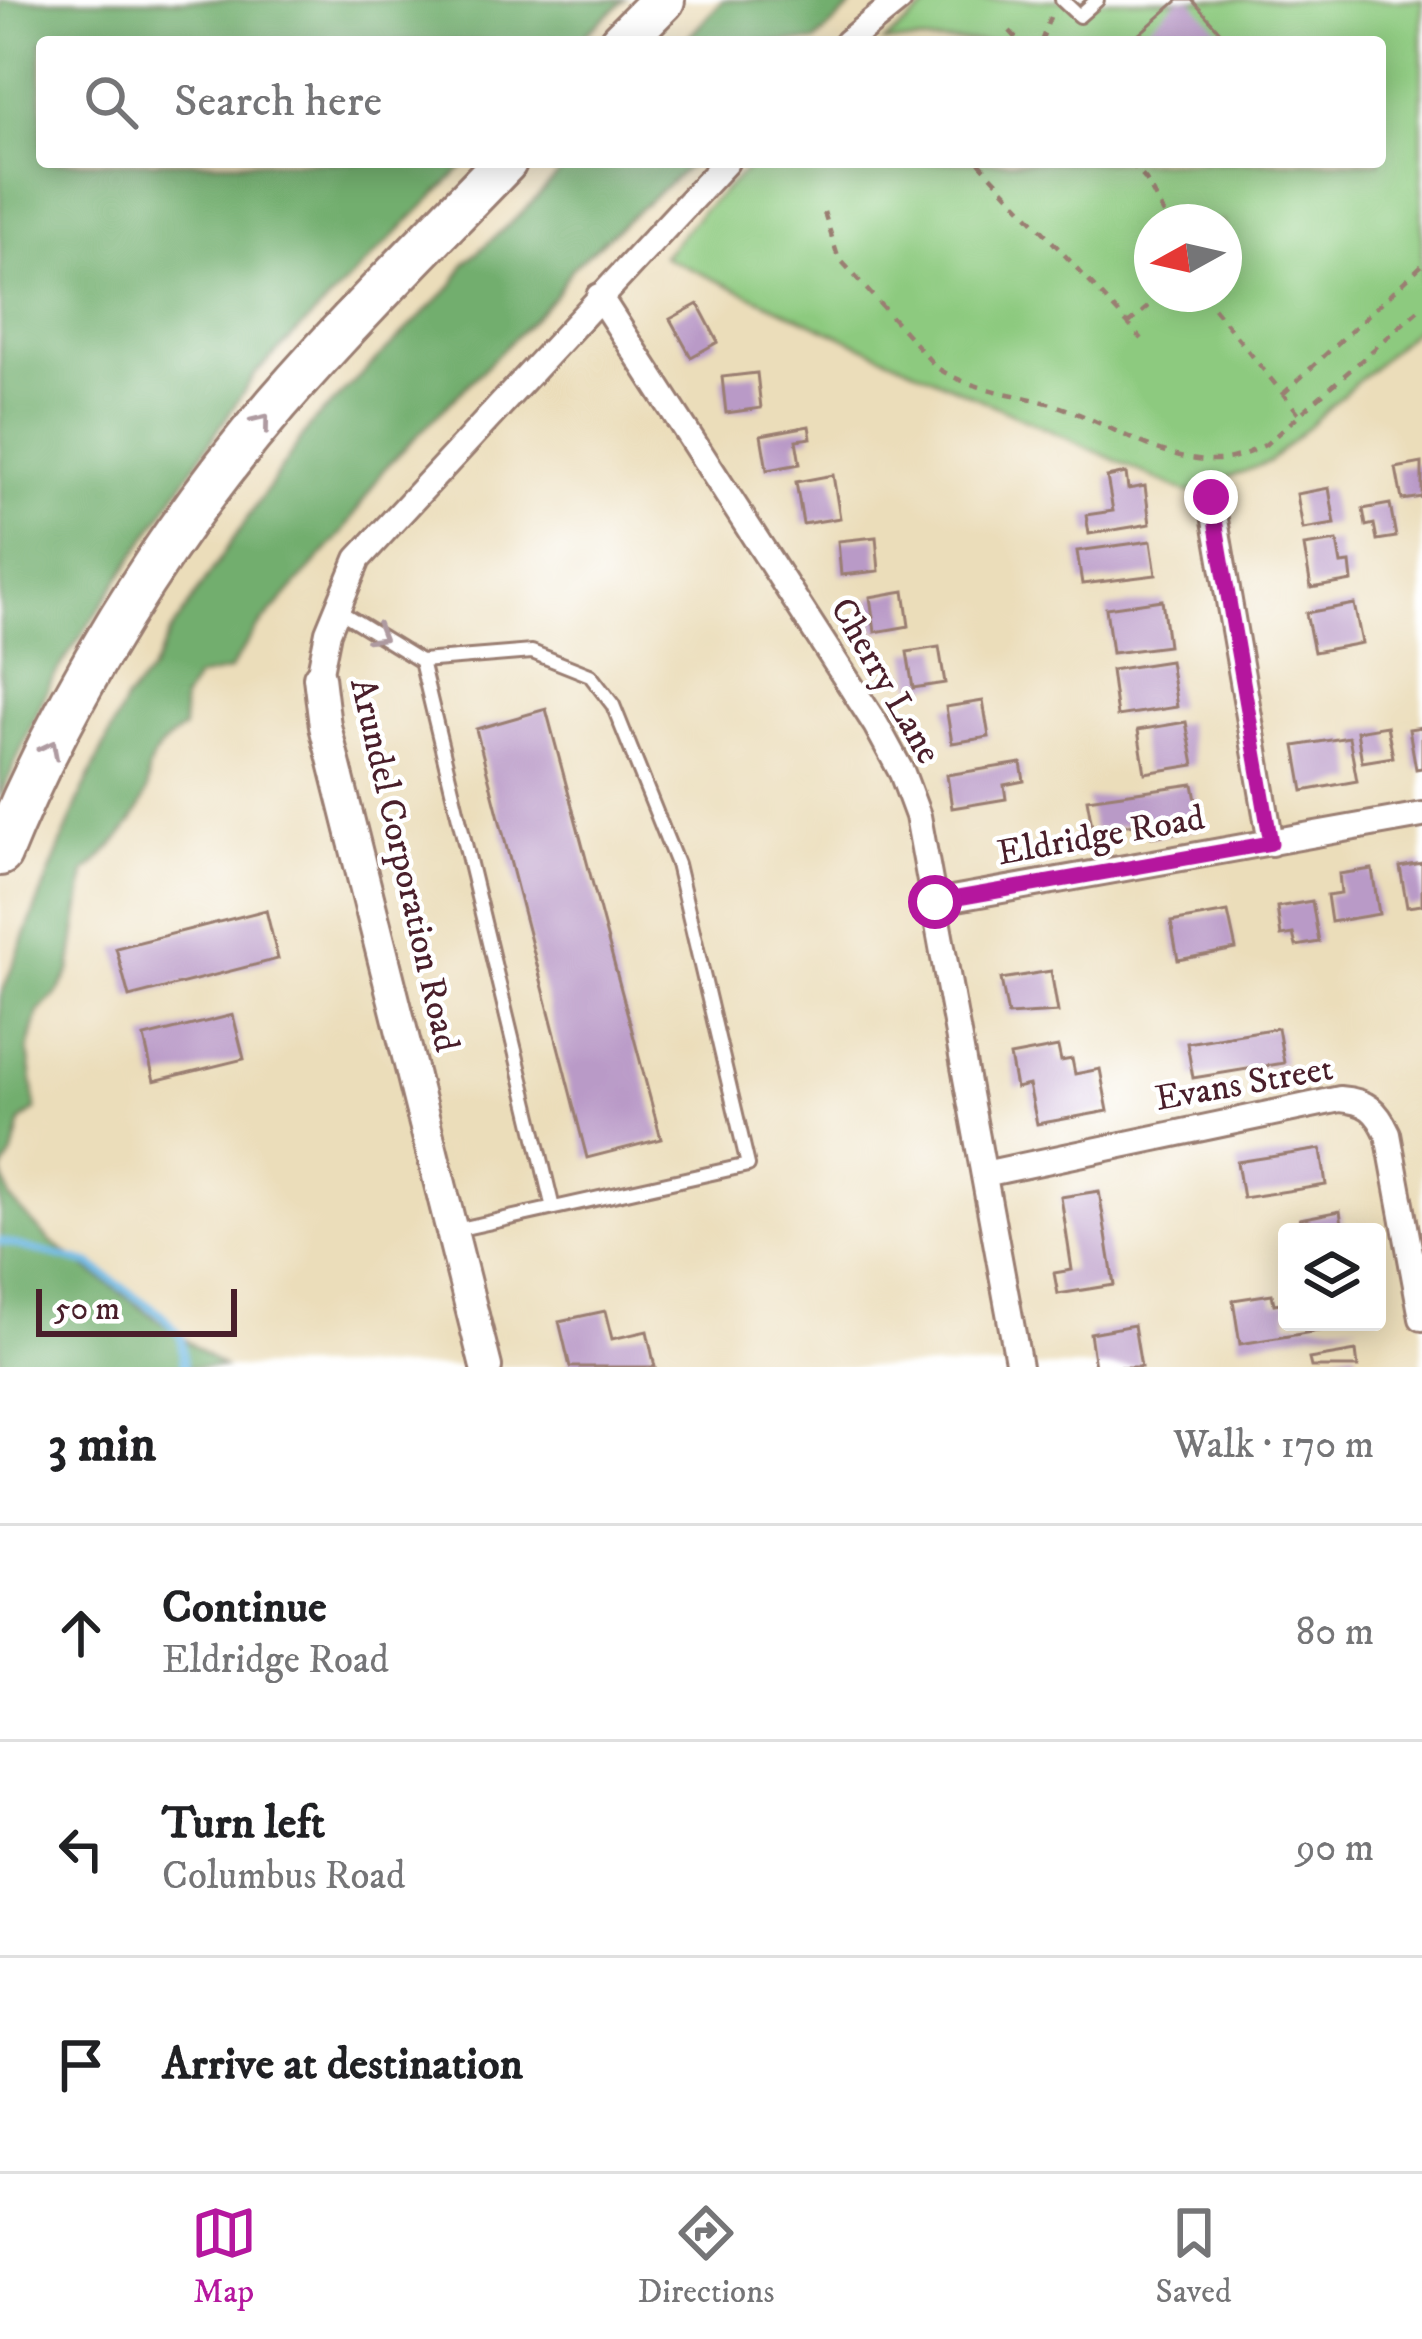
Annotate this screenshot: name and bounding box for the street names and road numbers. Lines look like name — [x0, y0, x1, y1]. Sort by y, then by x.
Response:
street label: Cherry Lane — [820, 590, 950, 772]
street label: Arundel Corporation Road — [339, 674, 469, 1056]
street label: Eldridge Road — [994, 796, 1208, 876]
street label: Evans Street — [1152, 1046, 1336, 1122]

